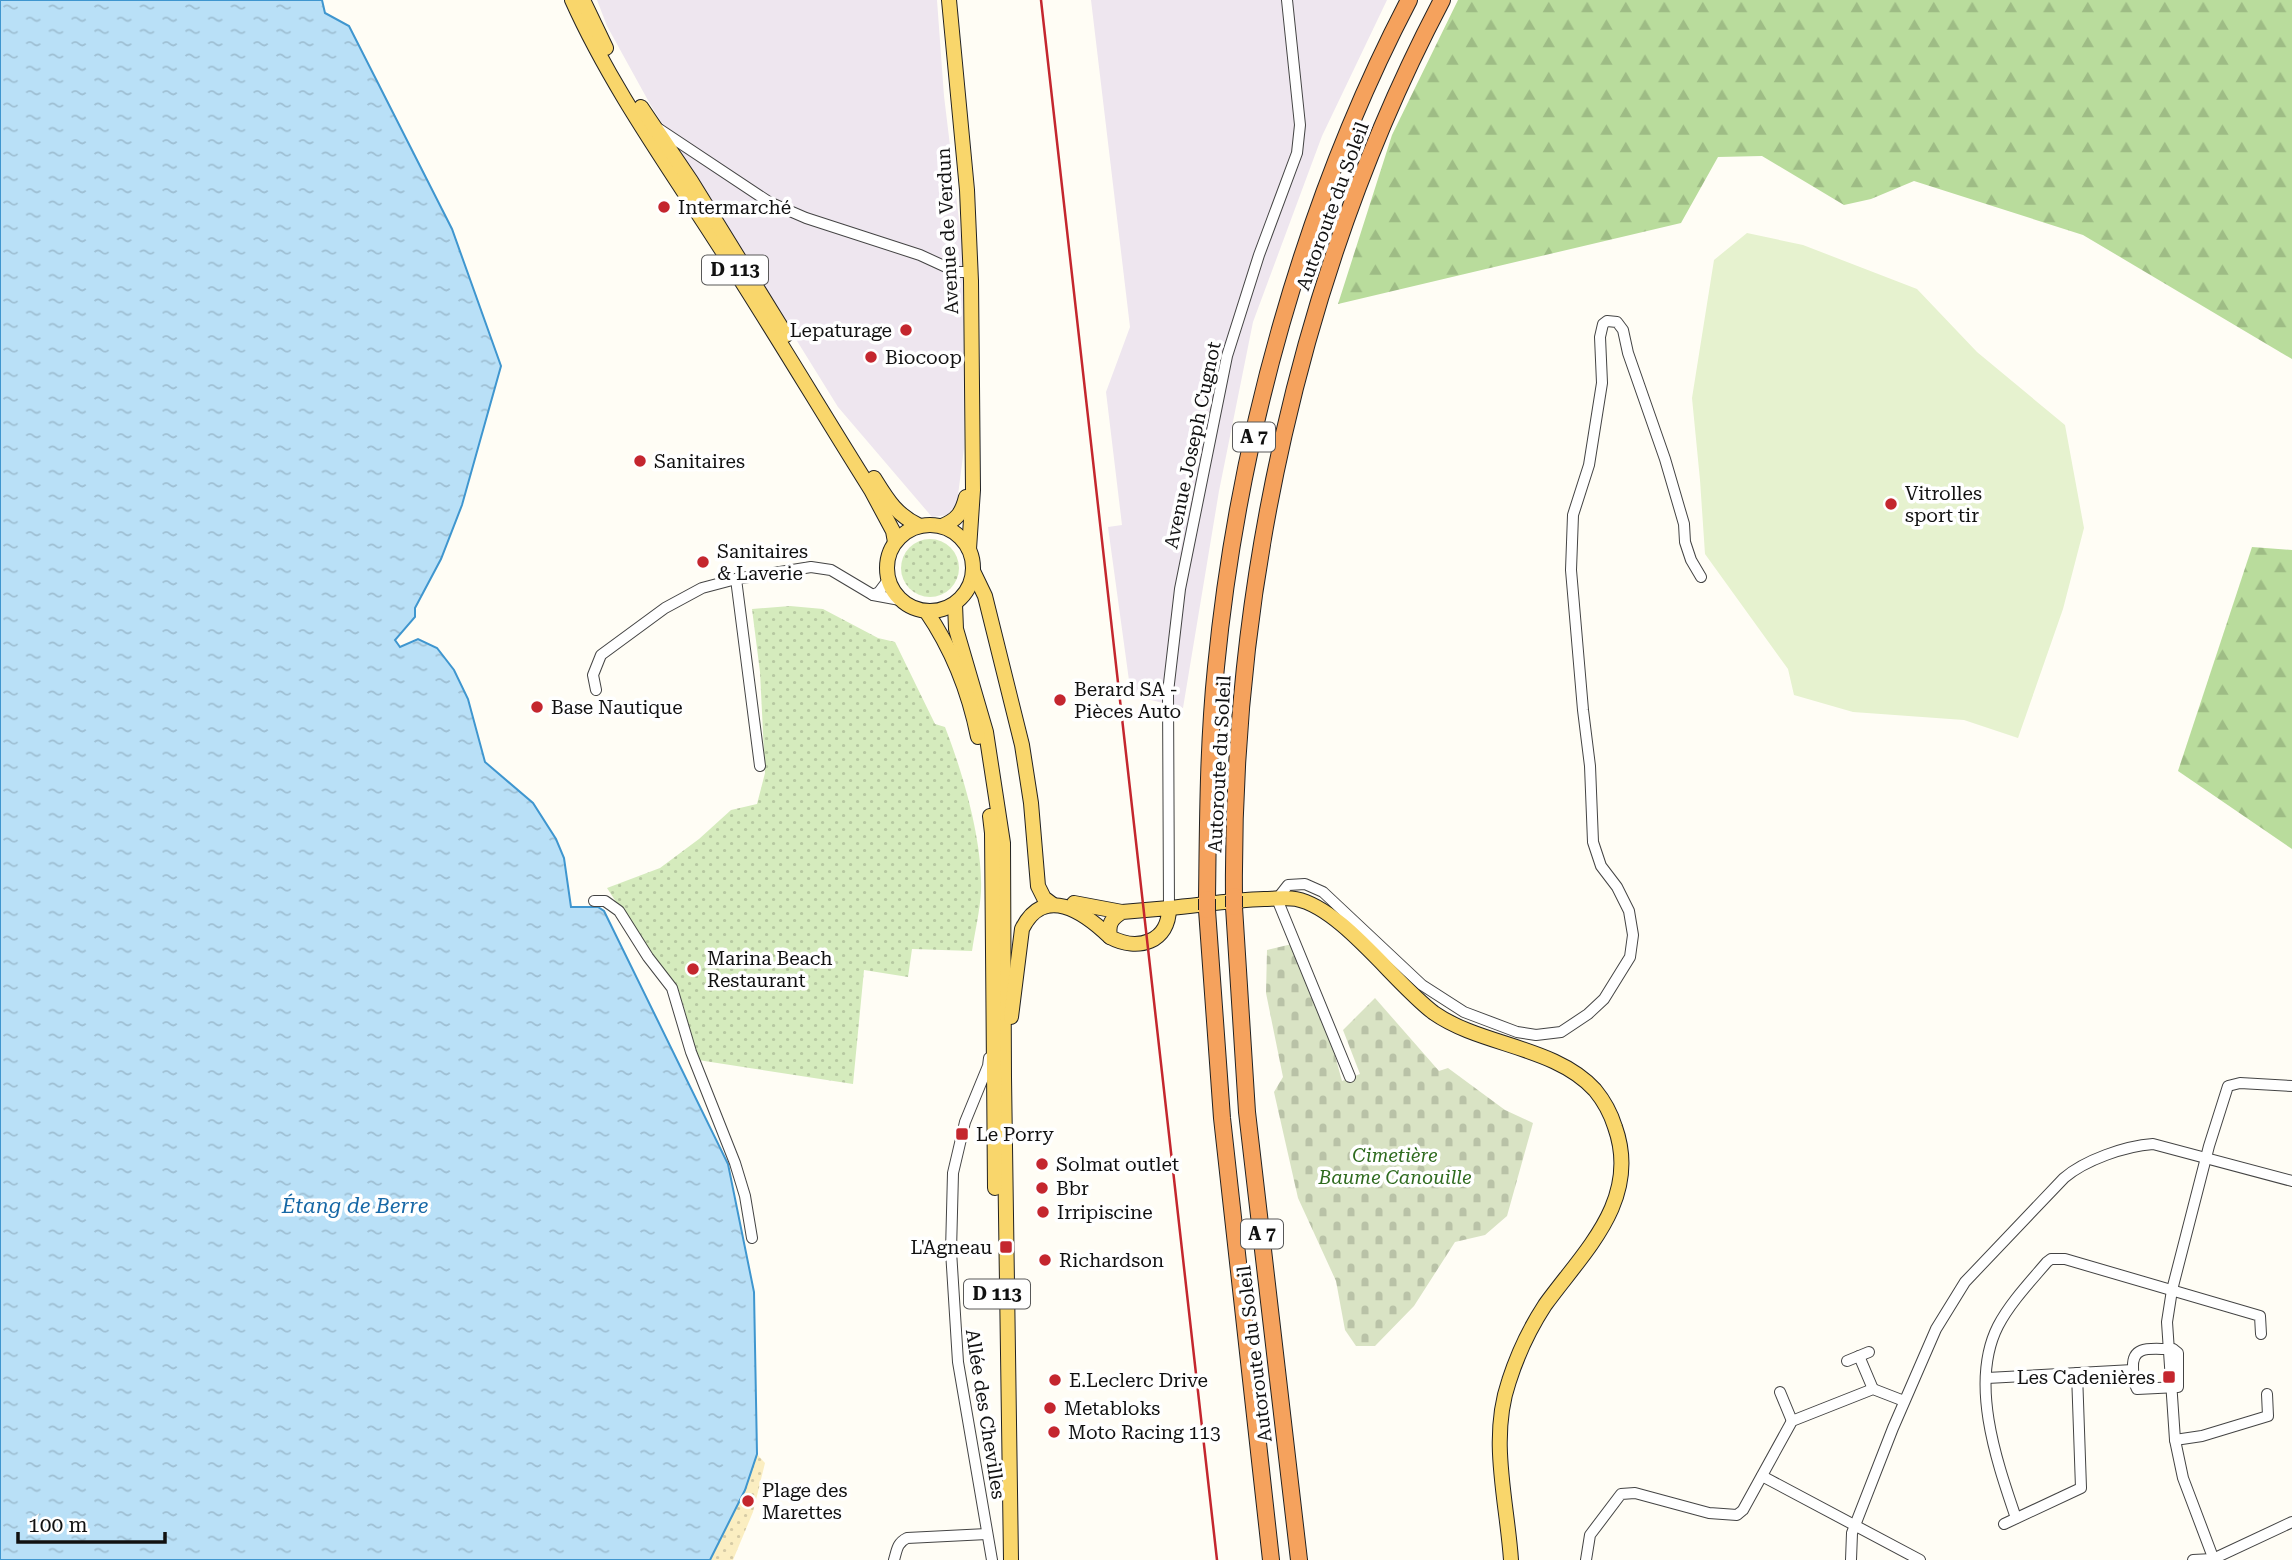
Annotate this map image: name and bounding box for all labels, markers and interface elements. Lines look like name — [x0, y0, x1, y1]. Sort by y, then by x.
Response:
street label: Autoroute du Soleil — [1291, 119, 1374, 294]
street label: Avenue de Verdun — [932, 147, 963, 315]
place label: Intermarché — [678, 196, 791, 219]
marker: Intermarché — [656, 199, 672, 215]
road number: D 113 — [702, 256, 768, 284]
place label: Lepaturage — [790, 319, 892, 342]
marker: Lepaturage — [898, 322, 914, 338]
street label: Avenue Joseph Cugnot — [1159, 339, 1226, 551]
place label: Biocoop — [885, 346, 962, 369]
marker: Biocoop — [863, 349, 879, 365]
road number: A 7 — [1233, 422, 1275, 452]
place label: Sanitaires — [654, 450, 745, 473]
marker: Sanitaires — [632, 453, 648, 469]
place label: Vitrolles sport tir — [1905, 482, 1982, 527]
marker: Vitrolles sport tir — [1883, 496, 1899, 512]
place label: Sanitaires & Laverie — [717, 540, 808, 585]
marker: Sanitaires & Laverie — [695, 554, 711, 570]
street label: Autoroute du Soleil — [1203, 675, 1236, 853]
place label: Berard SA - Pièces Auto — [1074, 678, 1181, 723]
marker: Berard SA - Pièces Auto — [1052, 692, 1068, 708]
place label: Base Nautique — [551, 696, 683, 719]
marker: Base Nautique — [529, 699, 545, 715]
place label: Marina Beach Restaurant — [707, 947, 833, 992]
marker: Marina Beach Restaurant — [685, 961, 701, 977]
place label: Le Porry — [976, 1123, 1055, 1146]
marker: Le Porry — [954, 1126, 970, 1142]
park label: Cimetière Baume Canouille — [1317, 1144, 1472, 1189]
place label: Solmat outlet — [1056, 1153, 1179, 1176]
marker: Solmat outlet — [1034, 1156, 1050, 1172]
place label: Bbr — [1056, 1177, 1089, 1200]
marker: Bbr — [1034, 1180, 1050, 1196]
water label: Étang de Berre — [281, 1193, 428, 1218]
place label: Irripiscine — [1057, 1201, 1153, 1224]
marker: Irripiscine — [1035, 1204, 1051, 1220]
road number: A 7 — [1241, 1219, 1283, 1248]
place label: L'Agneau — [910, 1236, 992, 1259]
marker: L'Agneau — [998, 1239, 1014, 1255]
place label: Richardson — [1059, 1249, 1164, 1272]
marker: Richardson — [1037, 1252, 1053, 1268]
street label: Autoroute du Soleil — [1232, 1264, 1277, 1444]
road number: D 113 — [964, 1280, 1030, 1308]
street label: Allée des Chevilles — [961, 1327, 1010, 1501]
place label: Les Cadenières — [2017, 1366, 2155, 1389]
place label: E.Leclerc Drive — [1069, 1369, 1208, 1392]
marker: Les Cadenières — [2161, 1369, 2177, 1385]
marker: E.Leclerc Drive — [1047, 1372, 1063, 1388]
place label: Metabloks — [1064, 1397, 1160, 1420]
marker: Metabloks — [1042, 1400, 1058, 1416]
place label: Moto Racing 113 — [1068, 1421, 1221, 1444]
marker: Moto Racing 113 — [1046, 1424, 1062, 1440]
place label: Plage des Marettes — [762, 1479, 847, 1524]
marker: Plage des Marettes — [740, 1493, 756, 1509]
scale bar — [18, 1500, 164, 1544]
text: 100 m — [28, 1513, 88, 1537]

